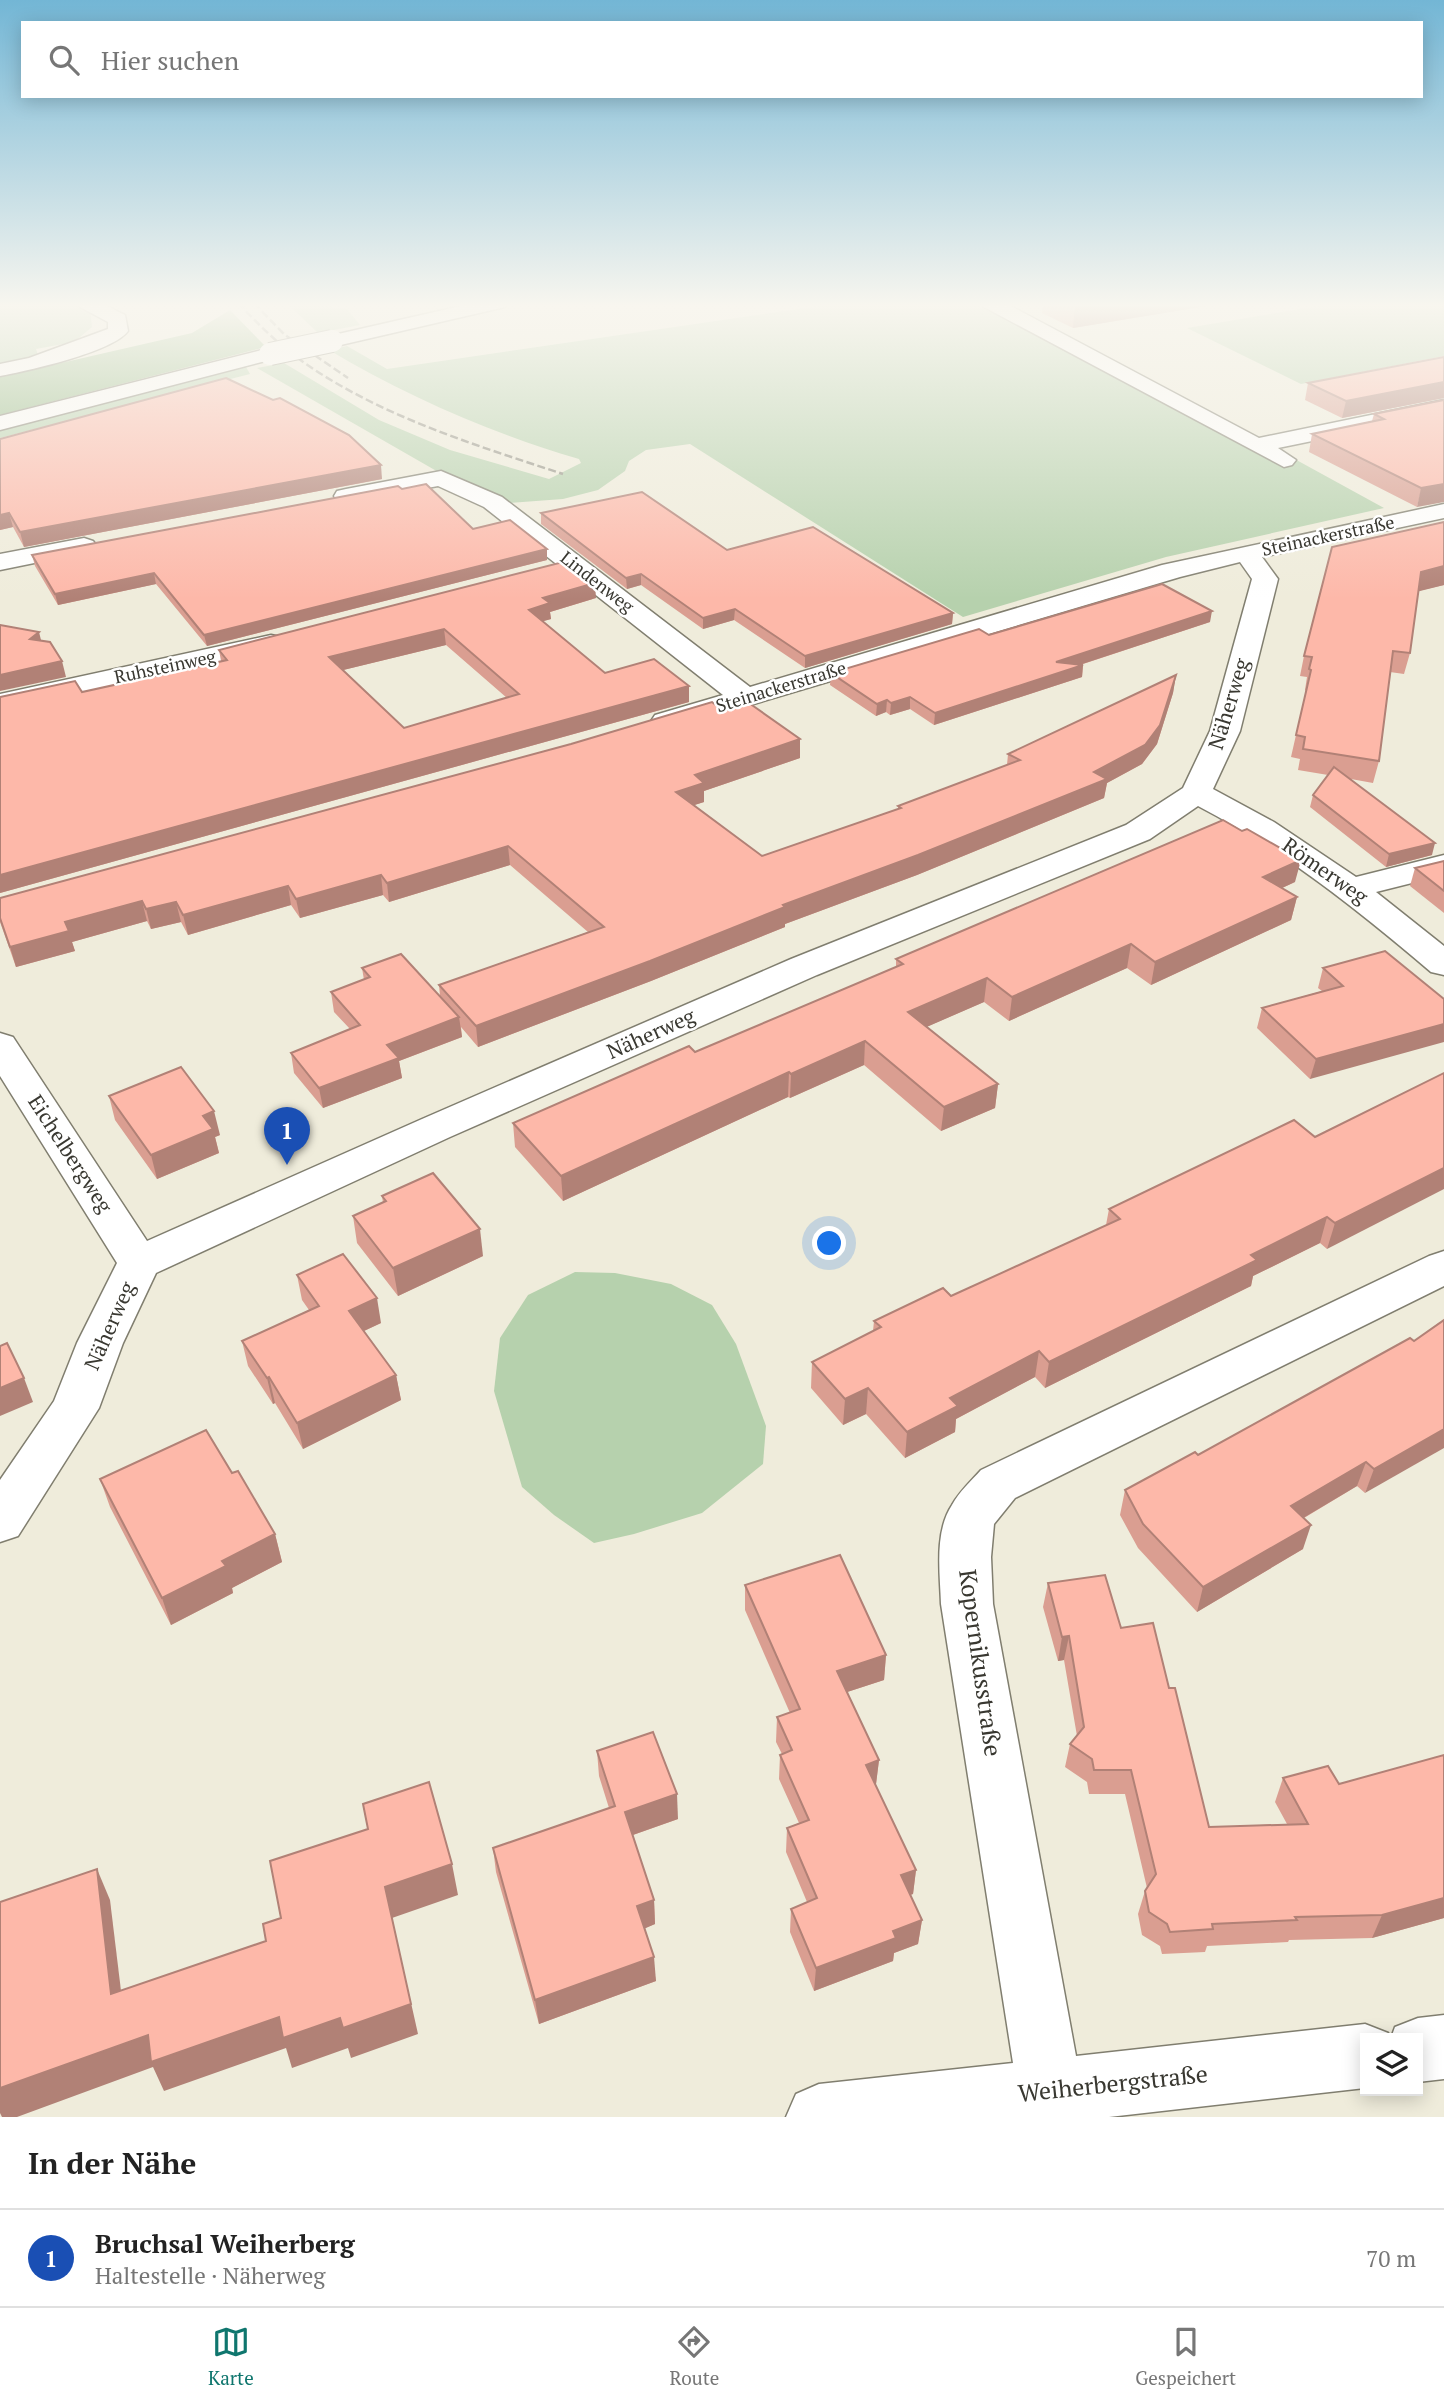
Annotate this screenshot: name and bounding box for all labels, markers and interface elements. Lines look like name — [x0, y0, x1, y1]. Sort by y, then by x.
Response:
search box — [21, 21, 1423, 98]
icon: search — [45, 41, 83, 79]
text: Hier suchen — [101, 43, 239, 77]
street label: Steinackerstraße — [1259, 509, 1396, 561]
street label: Lindenweg — [556, 545, 640, 618]
street label: Ruhsteinweg — [112, 643, 218, 689]
street label: Näherweg — [1201, 654, 1255, 753]
street label: Steinackerstraße — [713, 655, 849, 717]
street label: Römerweg — [1277, 831, 1375, 910]
street label: Näherweg — [602, 1001, 700, 1065]
street label: Eichelbergweg — [22, 1089, 120, 1219]
pin: 1 — [264, 1107, 310, 1165]
your location — [812, 1226, 846, 1260]
street label: Näherweg — [77, 1276, 141, 1374]
street label: Kopernikusstraße — [952, 1567, 1010, 1758]
map controls — [1360, 2033, 1423, 2096]
button: layers — [1360, 2033, 1423, 2096]
street label: Weiherbergstraße — [1016, 2057, 1209, 2109]
text: In der Nähe — [28, 2143, 196, 2183]
text: Bruchsal Weiherberg — [95, 2226, 355, 2260]
text: 1 — [45, 2243, 58, 2274]
text: 70 m — [1366, 2243, 1416, 2274]
text: Haltestelle · Näherweg — [95, 2260, 325, 2291]
tab: Karte — [208, 2323, 254, 2390]
tab: Route — [670, 2323, 719, 2390]
tab: Gespeichert — [1135, 2323, 1236, 2390]

